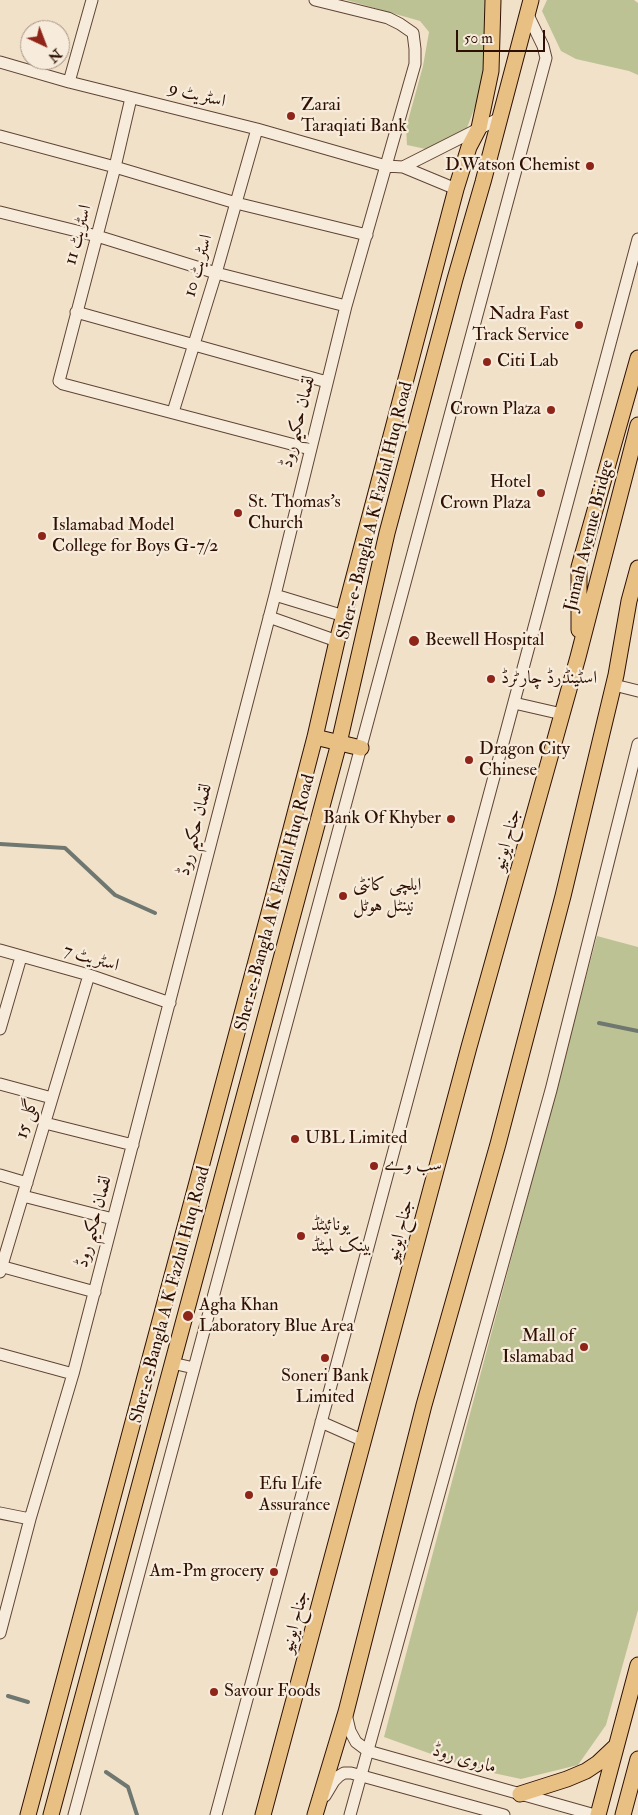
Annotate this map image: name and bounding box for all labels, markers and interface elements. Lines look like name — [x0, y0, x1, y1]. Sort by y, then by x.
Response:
north arrow — [20, 20, 70, 70]
scale bar — [458, 20, 547, 52]
text: 50 m — [464, 29, 493, 48]
text: N — [45, 45, 65, 66]
street label: اسٹریٹ 9 — [166, 79, 228, 113]
place label: Zarai Taraqiati Bank — [301, 95, 407, 138]
marker: Zarai Taraqiati Bank — [285, 110, 297, 122]
place label: D.Watson Chemist — [445, 155, 580, 177]
marker: D.Watson Chemist — [584, 160, 596, 172]
street label: اسٹریٹ 11 — [61, 203, 97, 267]
street label: اسٹریٹ 10 — [180, 232, 218, 300]
place label: Nadra Fast Track Service — [472, 304, 569, 346]
marker: Nadra Fast Track Service — [573, 319, 585, 331]
place label: Citi Lab — [497, 351, 558, 373]
marker: Citi Lab — [481, 356, 493, 368]
street label: لقمان حکیم روڈ — [277, 374, 321, 470]
street label: Sher-e-Bangla A K Fazlul Huq Road — [333, 380, 419, 642]
place label: Crown Plaza — [450, 399, 541, 421]
marker: Crown Plaza — [545, 404, 557, 416]
street label: Jinnah Avenue Bridge — [561, 458, 619, 614]
place label: Hotel Crown Plaza — [440, 472, 531, 514]
marker: Hotel Crown Plaza — [535, 487, 547, 499]
place label: St. Thomas's Church — [248, 492, 341, 534]
marker: St. Thomas's Church — [232, 507, 244, 519]
place label: Islamabad Model College for Boys G-7/2 — [52, 515, 218, 558]
marker: Islamabad Model College for Boys G-7/2 — [36, 530, 48, 542]
place label: Beewell Hospital — [425, 630, 544, 652]
marker: Beewell Hospital — [407, 634, 421, 648]
place label: اسٹینڈرڈ چارٹرڈ — [501, 668, 597, 690]
marker: اسٹینڈرڈ چارٹرڈ — [485, 673, 497, 685]
place label: Dragon City Chinese — [479, 739, 570, 782]
marker: Dragon City Chinese — [463, 754, 475, 766]
street label: Sher-e-Bangla A K Fazlul Huq Road — [231, 772, 321, 1034]
street label: لقمان حکیم روڈ — [174, 782, 218, 878]
street label: جناح ایونیو — [489, 806, 527, 874]
place label: Bank Of Khyber — [323, 808, 441, 830]
marker: Bank Of Khyber — [445, 813, 457, 825]
place label: ایلچی کانٹی نینٹل ہوٹل — [353, 875, 421, 918]
marker: ایلچی کانٹی نینٹل ہوٹل — [337, 890, 349, 902]
street label: اسٹریٹ 7 — [61, 940, 121, 978]
street label: گلی 15 — [12, 1096, 44, 1142]
place label: UBL Limited — [305, 1128, 407, 1150]
marker: UBL Limited — [289, 1133, 301, 1145]
place label: سب وے — [384, 1155, 442, 1177]
marker: سب وے — [368, 1160, 380, 1172]
street label: Sher-e-Bangla A K Fazlul Huq Road — [126, 1164, 216, 1426]
street label: لقمان حکیم روڈ — [72, 1174, 118, 1270]
street label: جناح ایونیو — [382, 1197, 420, 1265]
place label: یونائیٹڈ بینک لمیٹڈ — [311, 1215, 372, 1258]
marker: یونائیٹڈ بینک لمیٹڈ — [295, 1230, 307, 1242]
place label: Agha Khan Laboratory Blue Area — [199, 1295, 354, 1338]
marker: Agha Khan Laboratory Blue Area — [181, 1309, 195, 1323]
place label: Mall of Islamabad — [502, 1326, 574, 1368]
marker: Mall of Islamabad — [578, 1341, 590, 1353]
marker: Soneri Bank Limited — [319, 1352, 331, 1364]
place label: Soneri Bank Limited — [281, 1366, 369, 1408]
place label: Efu Life Assurance — [259, 1474, 330, 1516]
marker: Efu Life Assurance — [243, 1489, 255, 1501]
place label: Am-Pm grocery — [149, 1561, 264, 1583]
marker: Am-Pm grocery — [268, 1566, 280, 1578]
street label: جناح ایونیو — [277, 1588, 315, 1656]
place label: Savour Foods — [224, 1681, 320, 1703]
marker: Savour Foods — [208, 1686, 220, 1698]
street label: ماروی روڈ — [430, 1741, 498, 1779]

